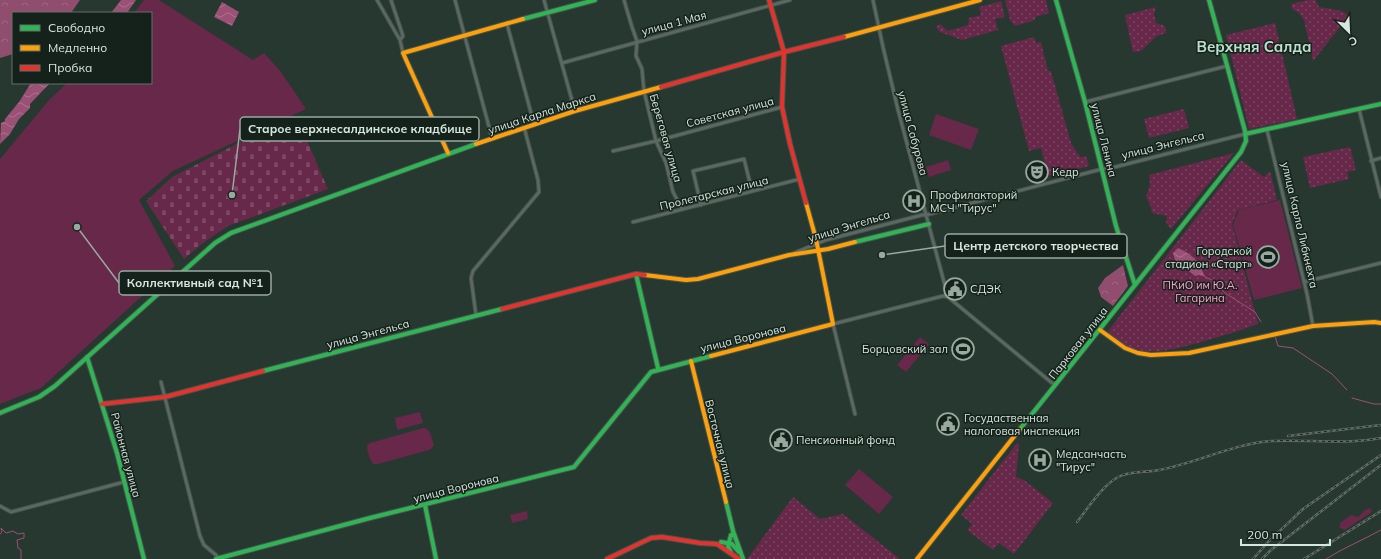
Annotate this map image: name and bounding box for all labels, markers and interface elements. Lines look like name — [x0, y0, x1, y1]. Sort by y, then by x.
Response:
street label: улица 1 Мая — [640, 8, 708, 38]
legend — [12, 12, 152, 84]
north arrow — [1329, 12, 1369, 52]
text: Свободно — [48, 20, 105, 35]
text: С — [1346, 33, 1359, 49]
district label: Верхняя Салда — [1197, 37, 1311, 56]
text: Медленно — [48, 40, 107, 55]
text: Пробка — [48, 60, 92, 75]
street label: улица Карла Маркса — [486, 89, 598, 137]
street label: улица Сабурова — [895, 89, 931, 177]
street label: Береговая улица — [647, 92, 685, 184]
street label: Советская улица — [685, 94, 775, 130]
street label: улица Ленина — [1088, 102, 1120, 178]
callout: Старое верхнесалдинское кладбище — [240, 117, 479, 141]
text: Старое верхнесалдинское кладбище — [248, 121, 472, 136]
street label: улица Энгельса — [1120, 128, 1206, 162]
theatre icon: Кедр — [1024, 159, 1050, 185]
street label: улица Карла Либкнехта — [1279, 161, 1321, 289]
place label: Кедр — [1052, 165, 1079, 179]
street label: Пролетарская улица — [658, 173, 770, 213]
hospital icon: Профилакторий МСЧ "Тирус" — [901, 188, 927, 214]
place label: Профилакторий МСЧ "Тирус" — [930, 188, 1017, 215]
street label: улица Энгельса — [806, 207, 892, 245]
callout: Центр детского творчества — [945, 234, 1127, 258]
text: Центр детского творчества — [953, 238, 1119, 253]
place label: Городской стадион «Старт» — [1165, 244, 1252, 271]
sports icon: Городской стадион «Старт» — [1255, 244, 1281, 270]
callout: Коллективный сад №1 — [119, 271, 271, 295]
text: Коллективный сад №1 — [127, 275, 263, 290]
public building icon: СДЭК — [942, 276, 968, 302]
park label: ПКиО им Ю.А. Гагарина — [1162, 278, 1238, 305]
place label: СДЭК — [970, 282, 1002, 296]
street label: Парковая улица — [1045, 304, 1111, 382]
street label: улица Энгельса — [325, 316, 411, 352]
street label: улица Воронова — [699, 321, 787, 355]
sports icon: Борцовский зал — [950, 336, 976, 362]
place label: Борцовский зал — [862, 342, 948, 356]
street label: Восточная улица — [702, 398, 738, 490]
street label: Районная улица — [108, 411, 144, 499]
public building icon: Госудаственная налоговая инспекция — [935, 411, 961, 437]
place label: Госудаственная налоговая инспекция — [964, 411, 1080, 438]
public building icon: Пенсионный фонд — [768, 427, 794, 453]
place label: Пенсионный фонд — [796, 433, 895, 447]
hospital icon: Медсанчасть "Тирус" — [1027, 447, 1053, 473]
place label: Медсанчасть "Тирус" — [1056, 447, 1127, 474]
street label: улица Воронова — [412, 471, 500, 505]
scale bar — [1241, 521, 1330, 547]
text: 200 m — [1247, 527, 1282, 542]

